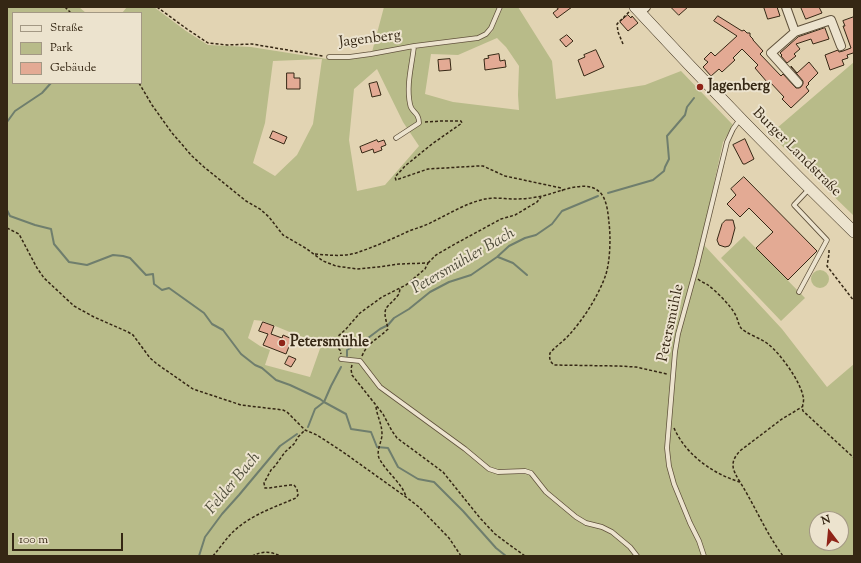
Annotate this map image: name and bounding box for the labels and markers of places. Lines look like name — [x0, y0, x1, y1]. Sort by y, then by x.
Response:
place label: Jagenberg — [708, 78, 770, 96]
marker: Jagenberg — [695, 82, 705, 92]
place label: Petersmühle — [290, 334, 369, 352]
marker: Petersmühle — [277, 338, 287, 348]

